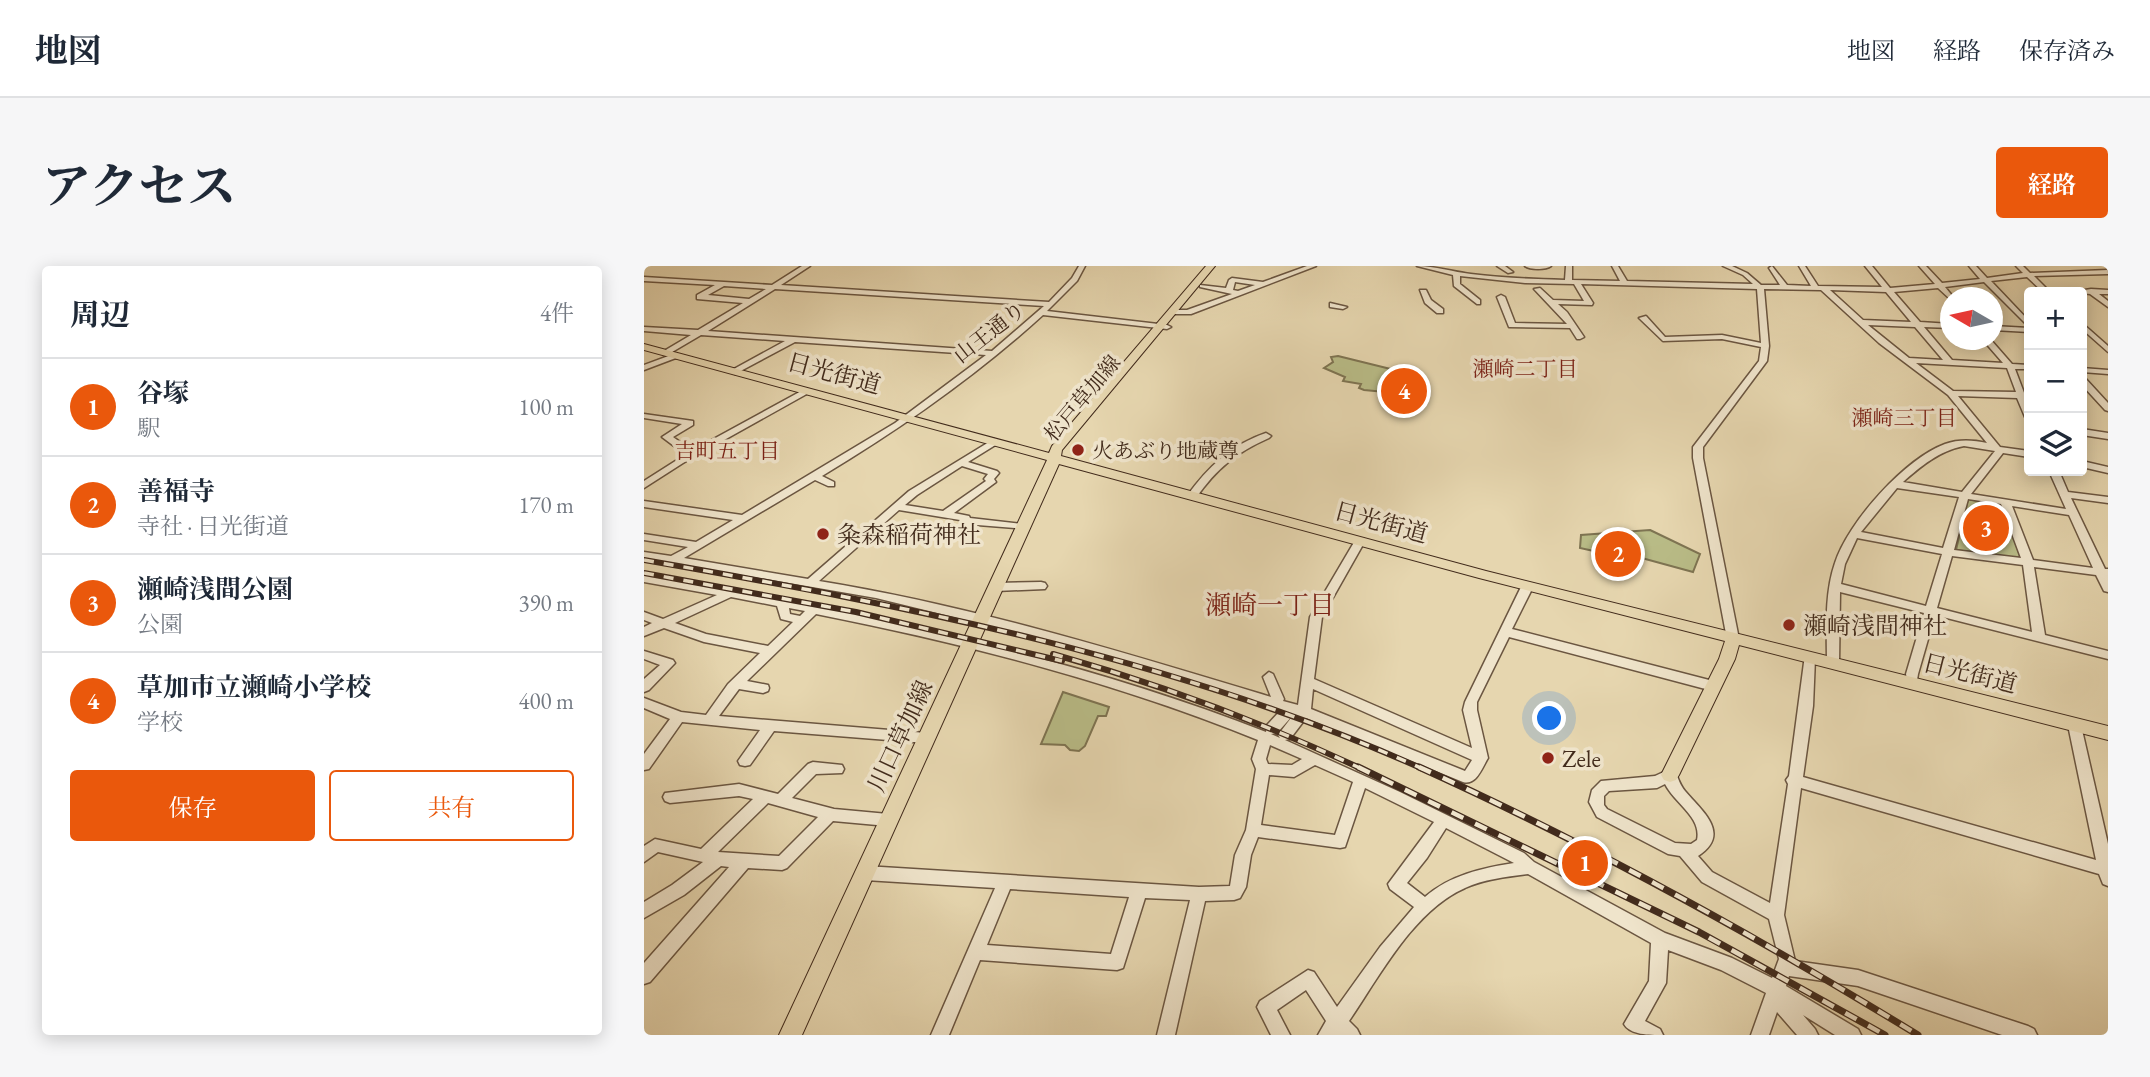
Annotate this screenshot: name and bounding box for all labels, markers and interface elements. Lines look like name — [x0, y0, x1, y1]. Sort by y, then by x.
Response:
text: 地図 — [35, 29, 101, 72]
text: 地図 — [1847, 35, 1895, 66]
text: 経路 — [1933, 35, 1981, 66]
text: 保存済み — [2019, 35, 2115, 66]
button: 経路 — [1996, 147, 2108, 218]
text: アクセス — [42, 154, 237, 218]
north arrow — [1940, 287, 2003, 350]
map controls — [2024, 287, 2087, 476]
button: + — [2024, 287, 2087, 350]
text: 周辺 — [70, 295, 130, 334]
street label: 山王通り — [948, 296, 1030, 368]
text: 4件 — [540, 298, 574, 328]
street label: 日光街道 — [784, 346, 884, 400]
street label: 松戸草加線 — [1038, 349, 1126, 447]
button: − — [2024, 350, 2087, 413]
district label: 瀬崎二丁目 — [1473, 355, 1578, 382]
pin: 4 — [1381, 365, 1427, 417]
text: 谷塚 — [137, 376, 189, 410]
text: 1 — [87, 392, 99, 422]
text: 100 m — [518, 392, 574, 422]
district label: 瀬崎三丁目 — [1852, 404, 1957, 431]
text: 駅 — [137, 413, 160, 443]
button: layers — [2024, 413, 2087, 476]
district label: 吉町五丁目 — [675, 437, 780, 464]
place label: 火あぶり地蔵尊 — [1092, 437, 1239, 464]
marker: 火あぶり地蔵尊 — [1070, 442, 1086, 458]
text: 善福寺 — [137, 474, 215, 508]
text: 2 — [87, 490, 99, 520]
text: 170 m — [518, 490, 574, 520]
street label: 日光街道 — [1331, 495, 1431, 549]
pin: 3 — [1963, 502, 2009, 554]
text: 寺社 · 日光街道 — [137, 511, 289, 541]
place label: 粂森稲荷神社 — [837, 519, 981, 550]
marker: 粂森稲荷神社 — [815, 526, 831, 542]
pin: 2 — [1595, 528, 1641, 580]
text: 瀬崎浅間公園 — [137, 572, 293, 606]
text: 3 — [87, 588, 99, 618]
text: 390 m — [518, 588, 574, 618]
district label: 瀬崎一丁目 — [1205, 588, 1335, 622]
text: 公園 — [137, 609, 183, 639]
place label: 瀬崎浅間神社 — [1803, 610, 1947, 641]
marker: 瀬崎浅間神社 — [1781, 617, 1797, 633]
street label: 日光街道 — [1920, 646, 2020, 700]
text: 草加市立瀬崎小学校 — [137, 670, 371, 704]
street label: 川口草加線 — [861, 675, 939, 797]
text: 4 — [87, 686, 99, 716]
text: 400 m — [518, 686, 574, 716]
your location — [1532, 701, 1566, 735]
text: 学校 — [137, 707, 183, 737]
place label: Zele — [1562, 743, 1601, 774]
marker: Zele — [1540, 750, 1556, 766]
button: 保存 — [70, 770, 315, 841]
button: 共有 — [329, 770, 574, 841]
pin: 1 — [1562, 837, 1608, 889]

